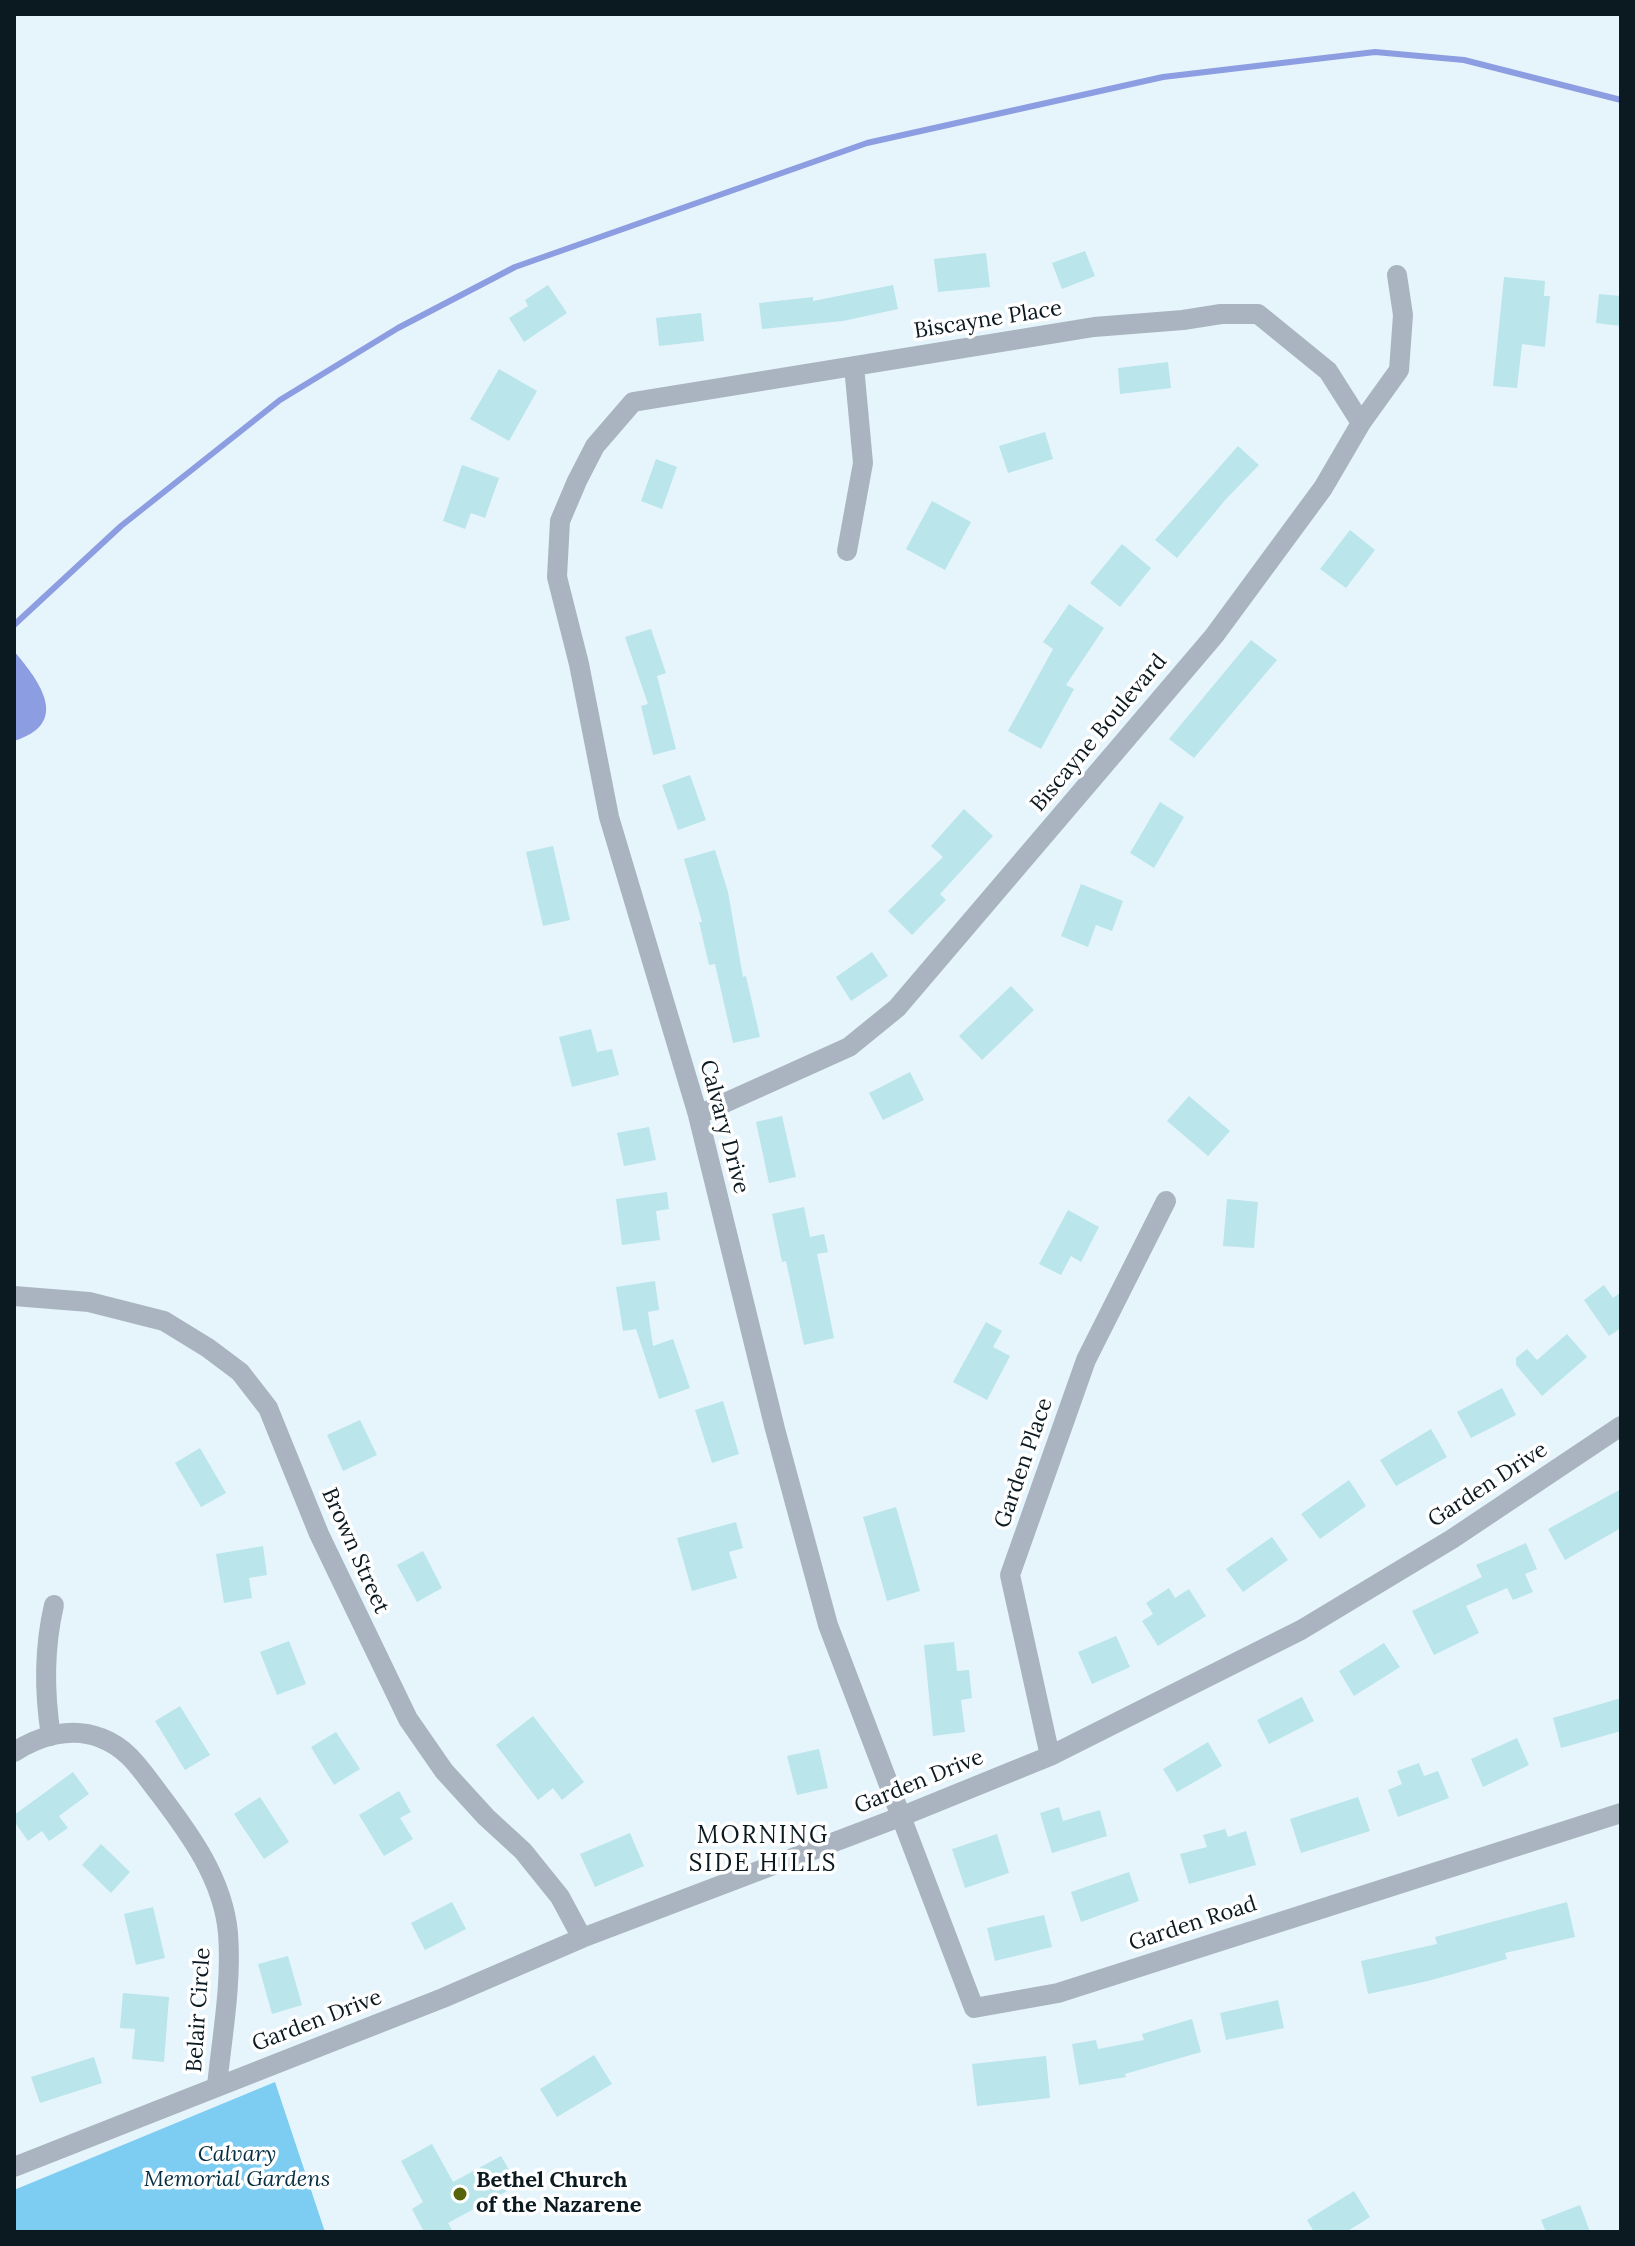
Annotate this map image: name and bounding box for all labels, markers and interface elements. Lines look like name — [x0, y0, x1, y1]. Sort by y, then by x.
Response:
street label: Biscayne Place — [912, 295, 1064, 345]
street label: Biscayne Boulevard — [1025, 649, 1173, 817]
street label: Calvary Drive — [693, 1057, 755, 1197]
street label: Garden Place — [989, 1395, 1059, 1531]
street label: Garden Drive — [1423, 1437, 1553, 1533]
street label: Brown Street — [316, 1484, 394, 1618]
street label: Garden Drive — [851, 1744, 987, 1820]
district label: MORNING SIDE HILLS — [689, 1822, 837, 1878]
street label: Garden Road — [1126, 1891, 1260, 1957]
street label: Belair Circle — [181, 1947, 217, 2073]
street label: Garden Drive — [248, 1984, 386, 2058]
park label: Calvary Memorial Gardens — [144, 2142, 330, 2194]
place label: Bethel Church of the Nazarene — [476, 2168, 642, 2220]
marker: Bethel Church of the Nazarene — [451, 2185, 469, 2203]

